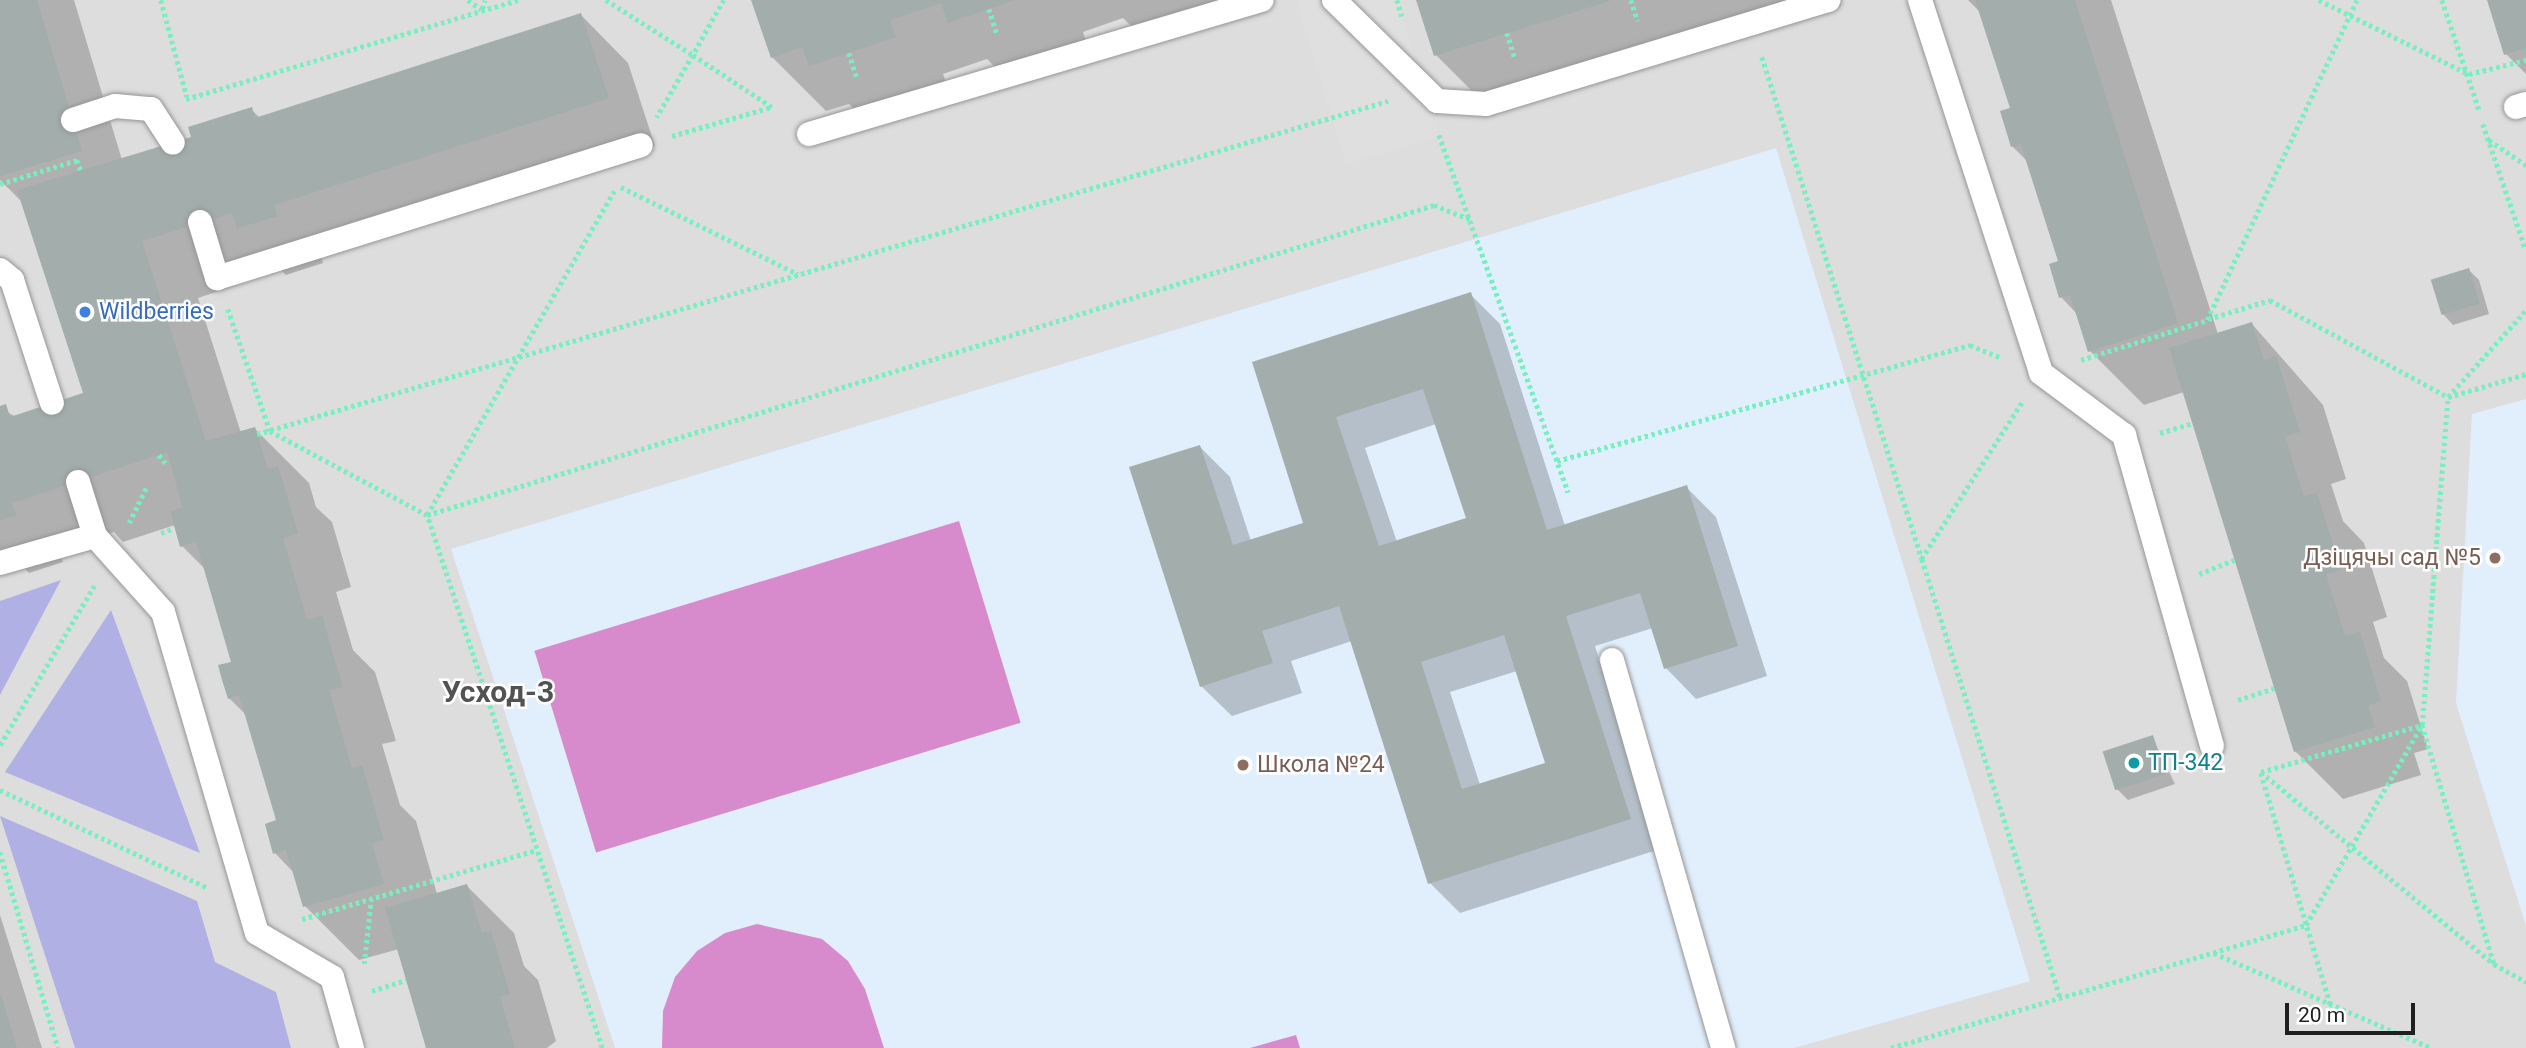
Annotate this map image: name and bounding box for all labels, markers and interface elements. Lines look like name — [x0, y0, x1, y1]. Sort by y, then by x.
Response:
place label: Wildberries — [99, 298, 214, 326]
marker: Wildberries — [77, 304, 93, 320]
place label: Дзіцячы сад №5 — [2303, 544, 2481, 572]
marker: Дзіцячы сад №5 — [2487, 550, 2503, 566]
district label: Усход-3 — [442, 674, 554, 710]
place label: ТП-342 — [2148, 749, 2223, 777]
place label: Школа №24 — [1257, 751, 1385, 779]
marker: ТП-342 — [2126, 755, 2142, 771]
marker: Школа №24 — [1235, 757, 1251, 773]
scale bar — [2288, 988, 2418, 1032]
text: 20 m — [2298, 1003, 2345, 1027]

